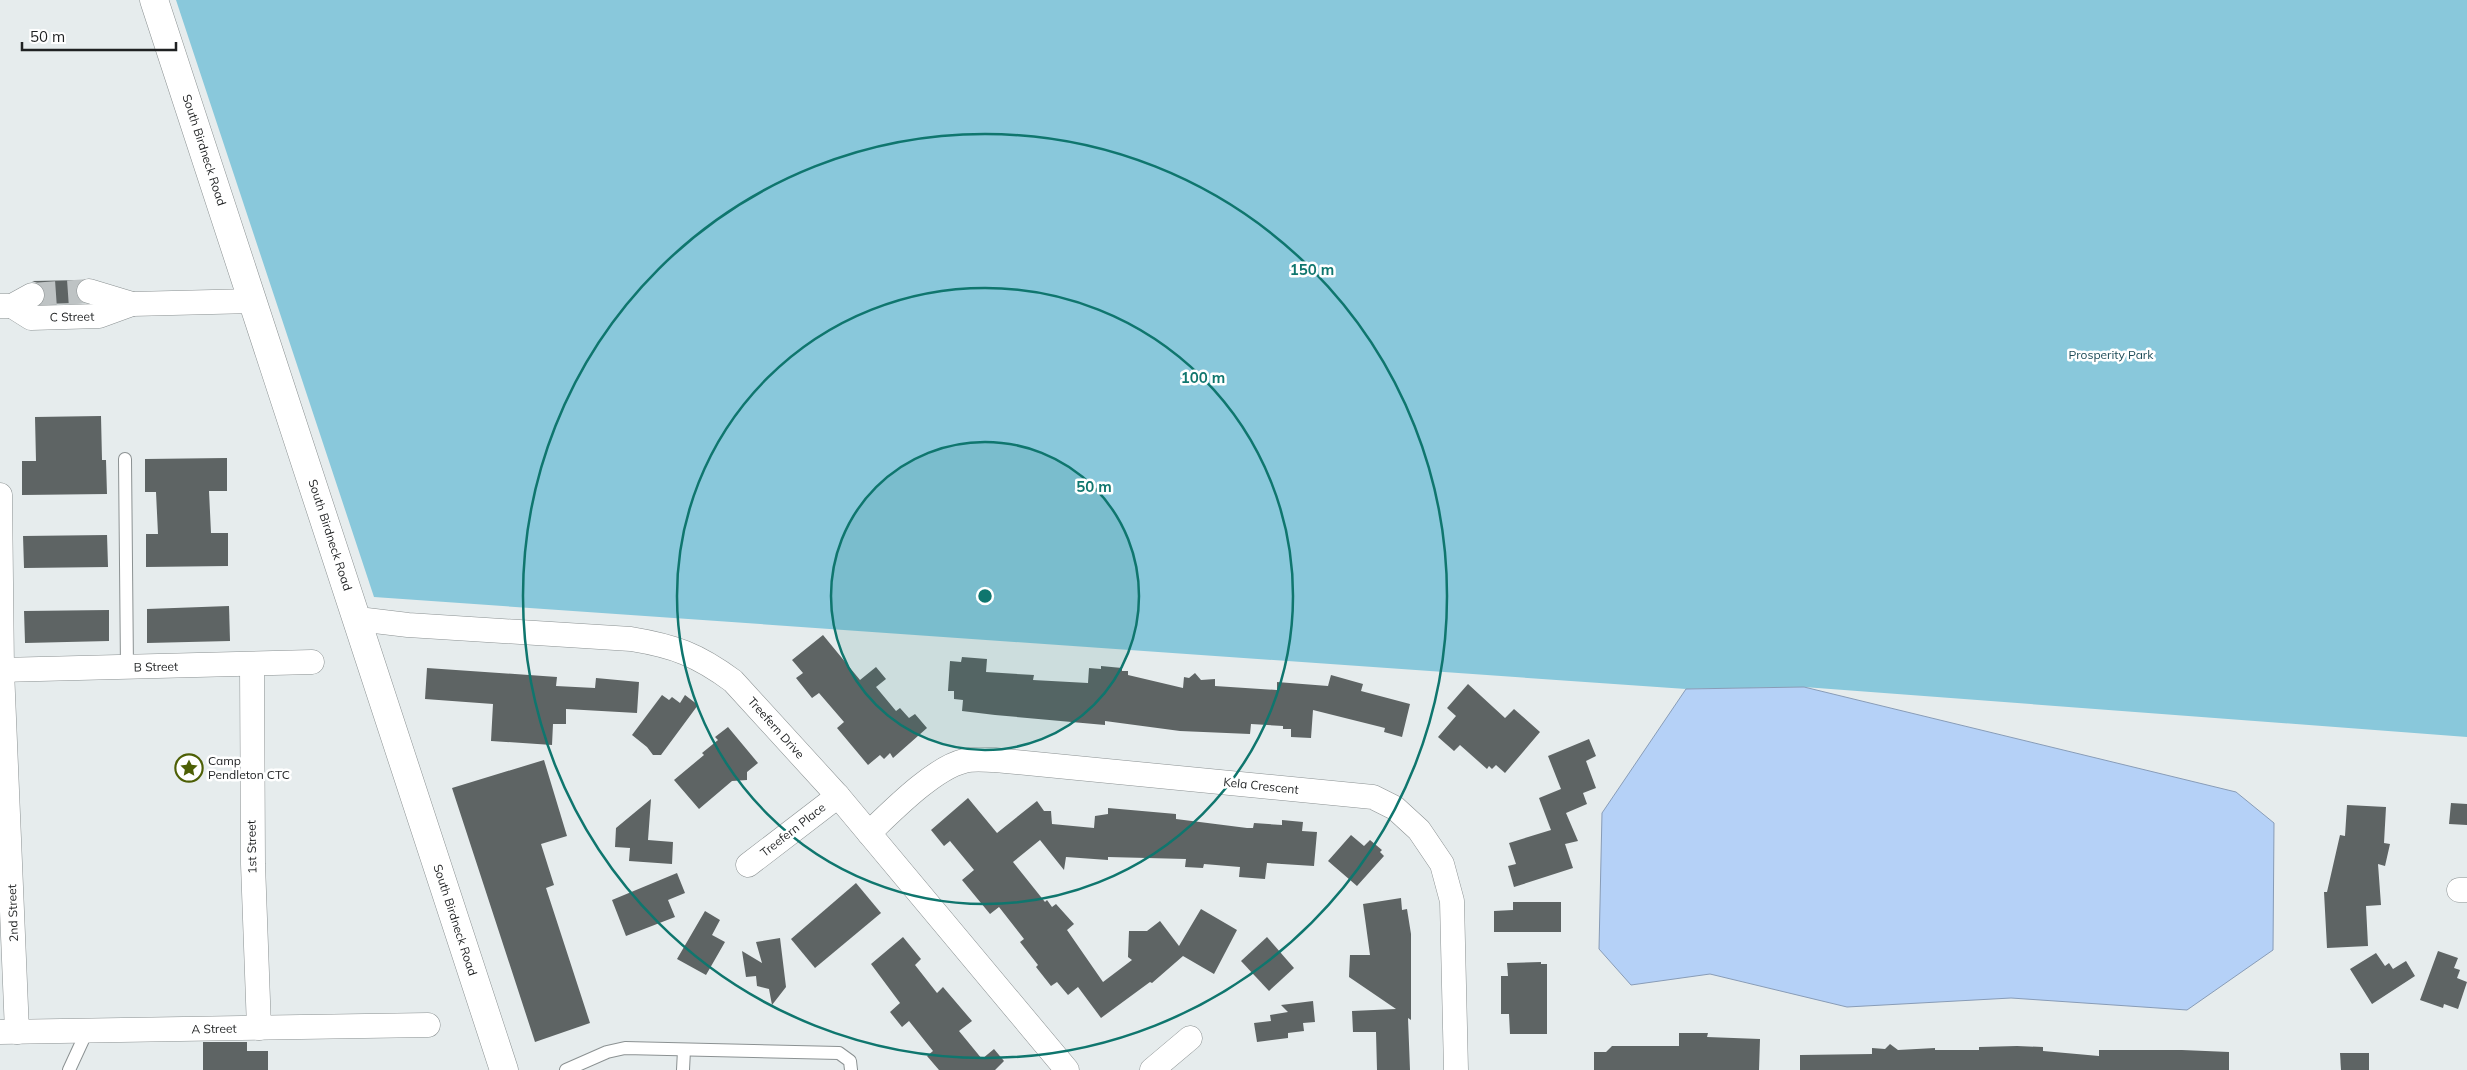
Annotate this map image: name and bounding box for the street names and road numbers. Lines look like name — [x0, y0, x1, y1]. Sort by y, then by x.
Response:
street label: South Birdneck Road — [179, 92, 230, 207]
street label: C Street — [50, 309, 94, 324]
street label: South Birdneck Road — [305, 477, 356, 592]
street label: B Street — [134, 659, 178, 674]
street label: Treefern Drive — [745, 694, 808, 762]
street label: Kela Crescent — [1223, 774, 1300, 797]
street label: Treefern Place — [757, 799, 828, 860]
street label: 1st Street — [244, 820, 259, 874]
street label: South Birdneck Road — [430, 862, 481, 977]
street label: 2nd Street — [4, 884, 21, 942]
street label: A Street — [191, 1021, 237, 1036]

